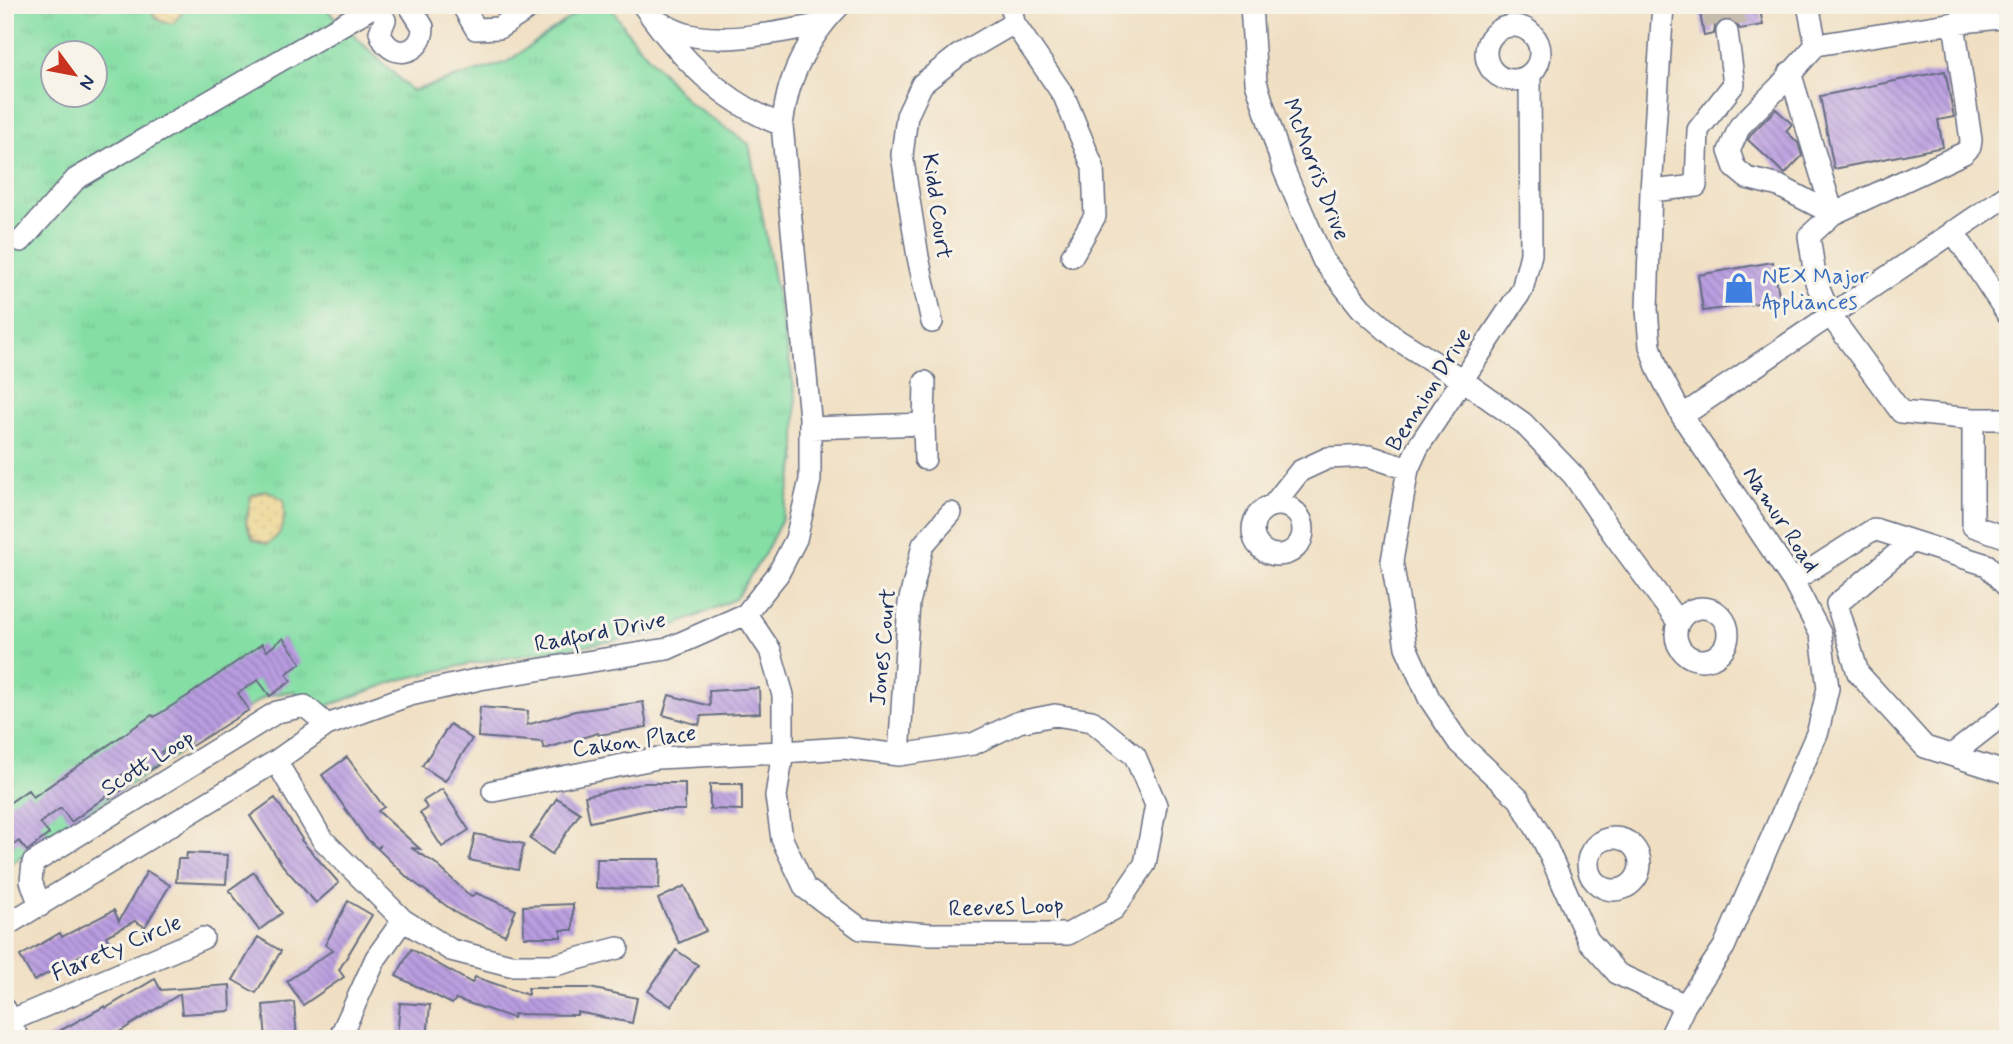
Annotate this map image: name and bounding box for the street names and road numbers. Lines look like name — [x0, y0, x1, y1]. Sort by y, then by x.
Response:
street label: McMorris Drive — [1274, 94, 1356, 245]
street label: Kidd Court — [914, 151, 958, 261]
street label: Bennion Drive — [1380, 323, 1480, 458]
street label: Namur Road — [1735, 461, 1826, 579]
street label: Jones Court — [864, 587, 904, 707]
street label: Radford Drive — [532, 606, 669, 661]
street label: Cakon Place — [570, 718, 698, 766]
street label: Scott Loop — [96, 723, 200, 804]
street label: Reeves Loop — [948, 891, 1064, 925]
street label: Flarety Circle — [47, 908, 186, 990]

